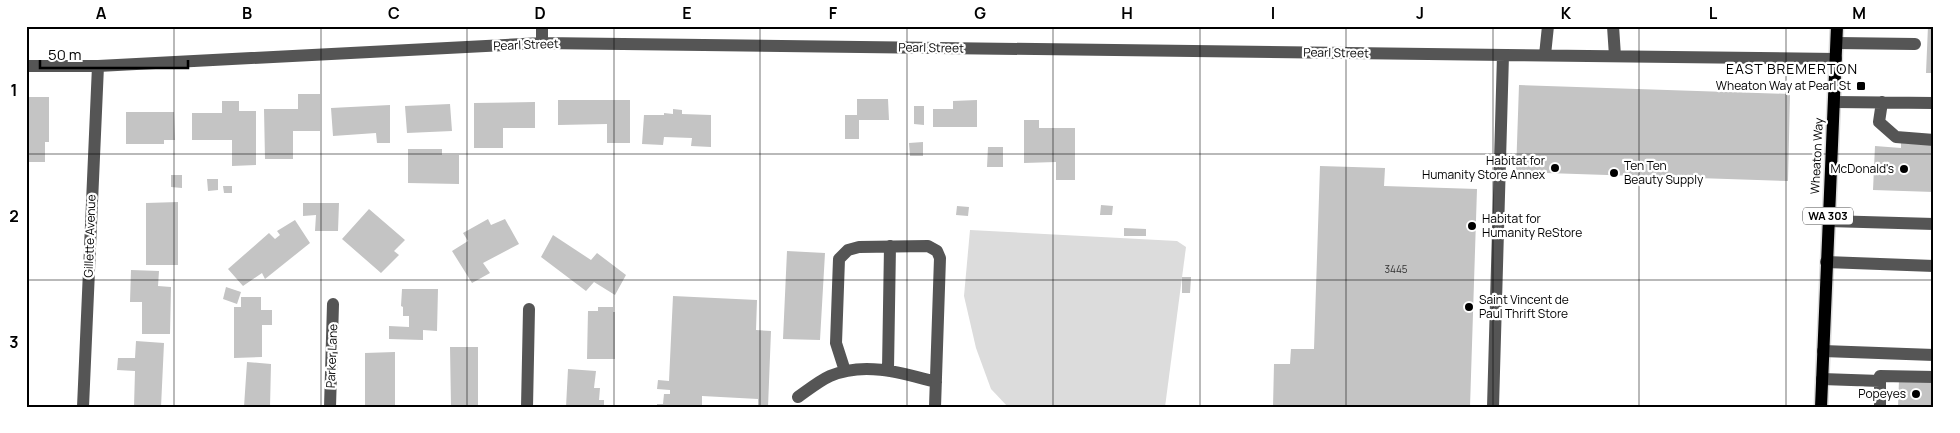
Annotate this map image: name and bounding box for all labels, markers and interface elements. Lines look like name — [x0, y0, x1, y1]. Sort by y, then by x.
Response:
text: A — [96, 2, 107, 24]
text: B — [242, 2, 252, 24]
text: C — [388, 2, 400, 24]
text: D — [534, 2, 546, 24]
text: E — [682, 2, 692, 24]
text: F — [829, 2, 838, 24]
text: G — [974, 2, 986, 24]
text: H — [1121, 2, 1133, 24]
text: I — [1271, 2, 1275, 24]
text: J — [1416, 2, 1424, 24]
text: K — [1561, 2, 1572, 24]
text: L — [1709, 2, 1718, 24]
text: M — [1852, 2, 1866, 24]
street label: Pearl Street — [493, 35, 559, 54]
scale bar — [40, 38, 188, 70]
street label: Pearl Street — [898, 38, 964, 57]
street label: Pearl Street — [1303, 43, 1369, 62]
text: 50 m — [48, 44, 82, 65]
district label: EAST BREMERTON — [1726, 59, 1858, 78]
place label: Wheaton Way at Pearl St — [1716, 77, 1851, 94]
text: 1 — [10, 79, 18, 101]
marker: Wheaton Way at Pearl St — [1855, 80, 1867, 92]
street label: Wheaton Way — [1806, 117, 1827, 195]
place label: Habitat for Humanity Store Annex — [1422, 152, 1546, 183]
place label: Ten Ten Beauty Supply — [1624, 157, 1704, 188]
place label: McDonald's — [1831, 160, 1894, 177]
marker: Habitat for Humanity Store Annex — [1549, 162, 1561, 174]
marker: McDonald's — [1898, 163, 1910, 175]
marker: Ten Ten Beauty Supply — [1608, 167, 1620, 179]
street label: Gillette Avenue — [80, 194, 99, 278]
text: 2 — [9, 205, 19, 227]
road number: WA 303 — [1803, 208, 1853, 225]
place label: Habitat for Humanity ReStore — [1482, 210, 1582, 241]
marker: Habitat for Humanity ReStore — [1466, 220, 1478, 232]
house number: 3445 — [1384, 262, 1408, 276]
place label: Saint Vincent de Paul Thrift Store — [1479, 291, 1569, 322]
marker: Saint Vincent de Paul Thrift Store — [1463, 301, 1475, 313]
street label: Parker Lane — [322, 323, 341, 388]
text: 3 — [9, 331, 19, 353]
place label: Popeyes — [1858, 385, 1906, 402]
marker: Popeyes — [1910, 388, 1922, 400]

